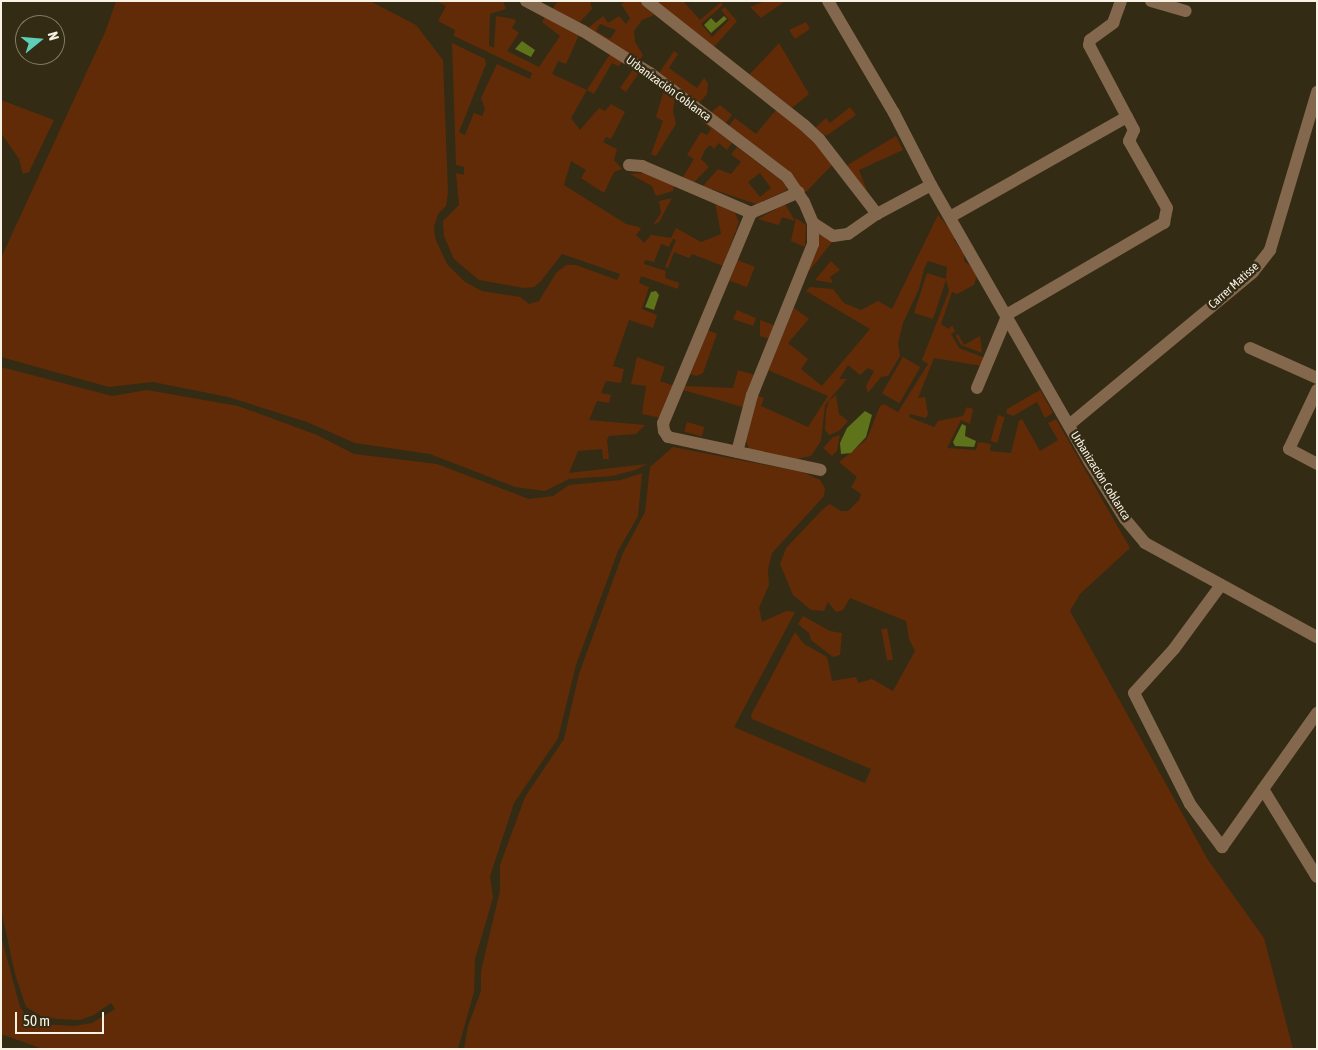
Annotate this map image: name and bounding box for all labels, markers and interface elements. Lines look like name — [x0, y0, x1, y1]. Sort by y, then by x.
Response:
north arrow — [15, 15, 65, 65]
text: N — [45, 30, 62, 42]
street label: Urbanización Coblanca — [623, 53, 713, 125]
street label: Carrer Matisse — [1206, 260, 1262, 312]
street label: Urbanización Coblanca — [1067, 429, 1133, 523]
scale bar — [18, 1002, 106, 1034]
text: 50 m — [23, 1012, 50, 1029]

